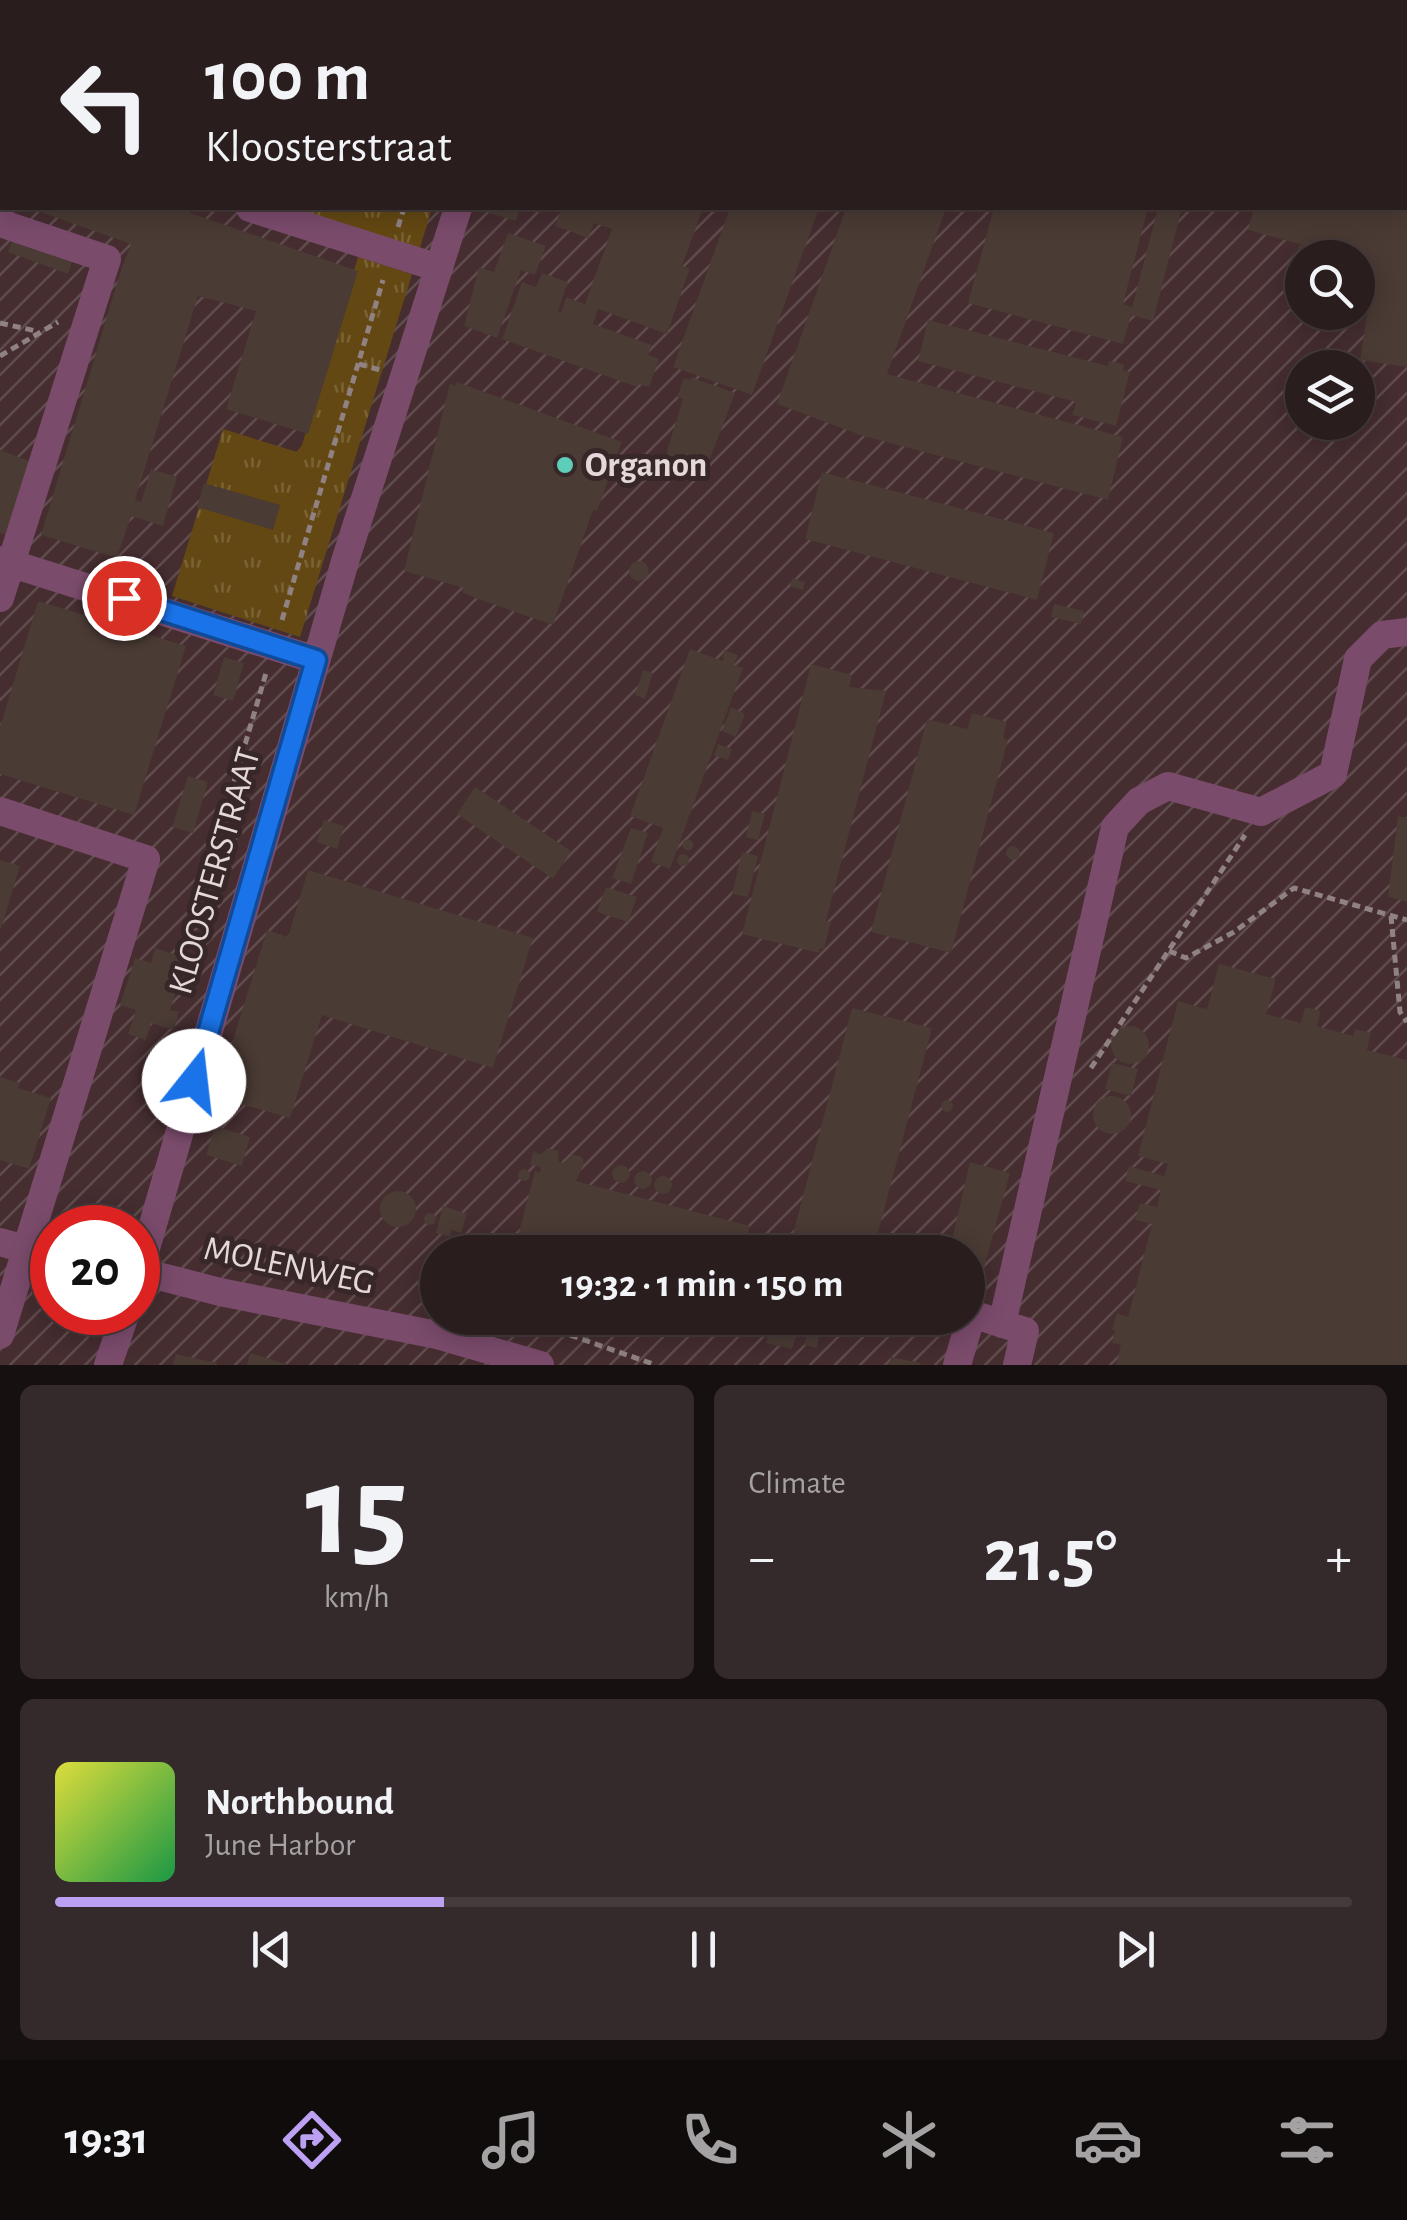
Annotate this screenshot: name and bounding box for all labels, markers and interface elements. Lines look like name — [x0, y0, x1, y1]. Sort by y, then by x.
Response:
icon: left — [40, 40, 170, 170]
text: 100 m — [205, 43, 370, 113]
text: Kloosterstraat — [205, 125, 452, 170]
map controls — [1285, 240, 1375, 440]
button: search — [1285, 240, 1375, 330]
button: layers — [1285, 350, 1375, 440]
place label: Organon — [585, 448, 707, 483]
marker: Organon — [554, 454, 576, 476]
pin — [82, 556, 167, 641]
icon: arrive — [97, 571, 152, 626]
street label: KLOOSTERSTRAAT — [163, 744, 267, 998]
position arrow — [142, 1029, 246, 1133]
speed limit sign: 20 — [30, 1205, 160, 1335]
street label: MOLENWEG — [201, 1231, 377, 1301]
text: 19:32 · 1 min · 150 m — [562, 1266, 843, 1304]
text: 15 — [305, 1448, 408, 1578]
text: Climate — [749, 1467, 846, 1499]
text: 21.5° — [983, 1520, 1117, 1595]
text: − — [749, 1531, 775, 1586]
text: + — [1326, 1531, 1352, 1586]
text: km/h — [324, 1581, 390, 1613]
text: Northbound — [205, 1784, 394, 1822]
text: June Harbor — [205, 1829, 355, 1861]
icon: previous — [244, 1922, 299, 1977]
icon: pause — [676, 1922, 731, 1977]
icon: next — [1108, 1922, 1163, 1977]
icon: directions — [277, 2105, 347, 2175]
icon: music — [476, 2105, 546, 2175]
icon: phone — [675, 2105, 745, 2175]
icon: climate — [874, 2105, 944, 2175]
icon: car — [1073, 2105, 1143, 2175]
icon: filters — [1272, 2105, 1342, 2175]
text: 19:31 — [65, 2117, 148, 2162]

